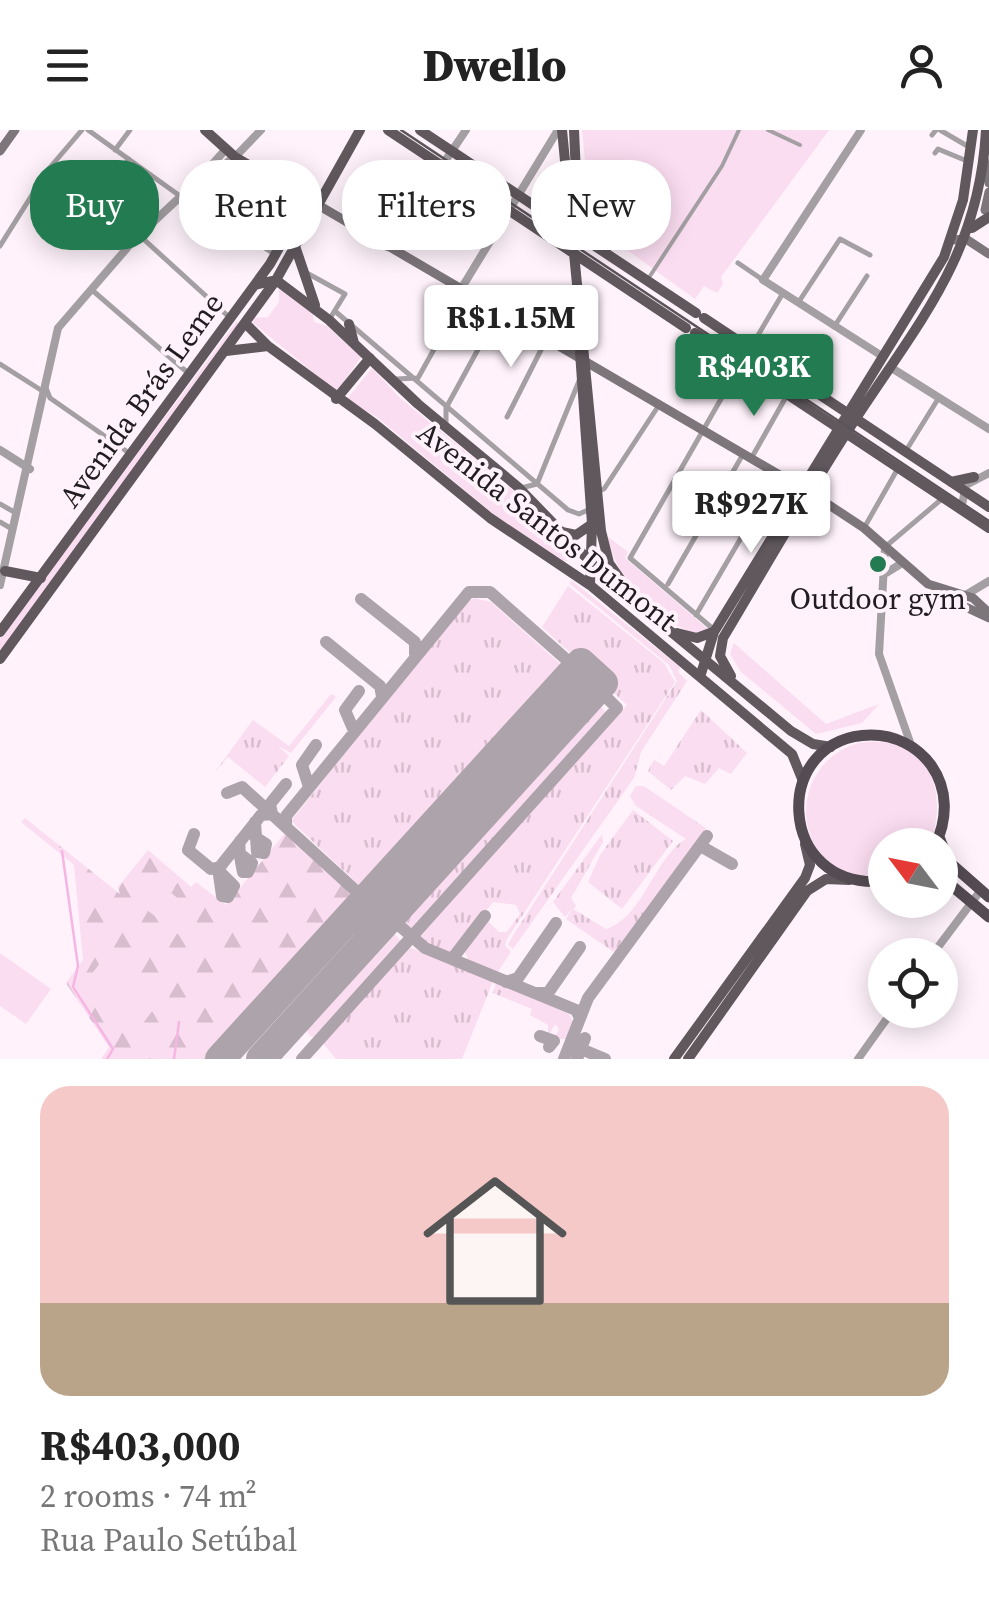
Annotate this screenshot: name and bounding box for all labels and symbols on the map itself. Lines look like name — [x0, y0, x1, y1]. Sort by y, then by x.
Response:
street label: Avenida Brás Leme — [49, 284, 233, 516]
pin: R$1.15M — [419, 285, 603, 370]
pin: R$403K — [673, 334, 835, 419]
street label: Avenida Santos Dumont — [409, 412, 685, 640]
pin: R$927K — [670, 471, 832, 556]
marker: Outdoor gym — [867, 553, 889, 575]
place label: Outdoor gym — [790, 578, 966, 619]
north arrow — [868, 828, 958, 918]

